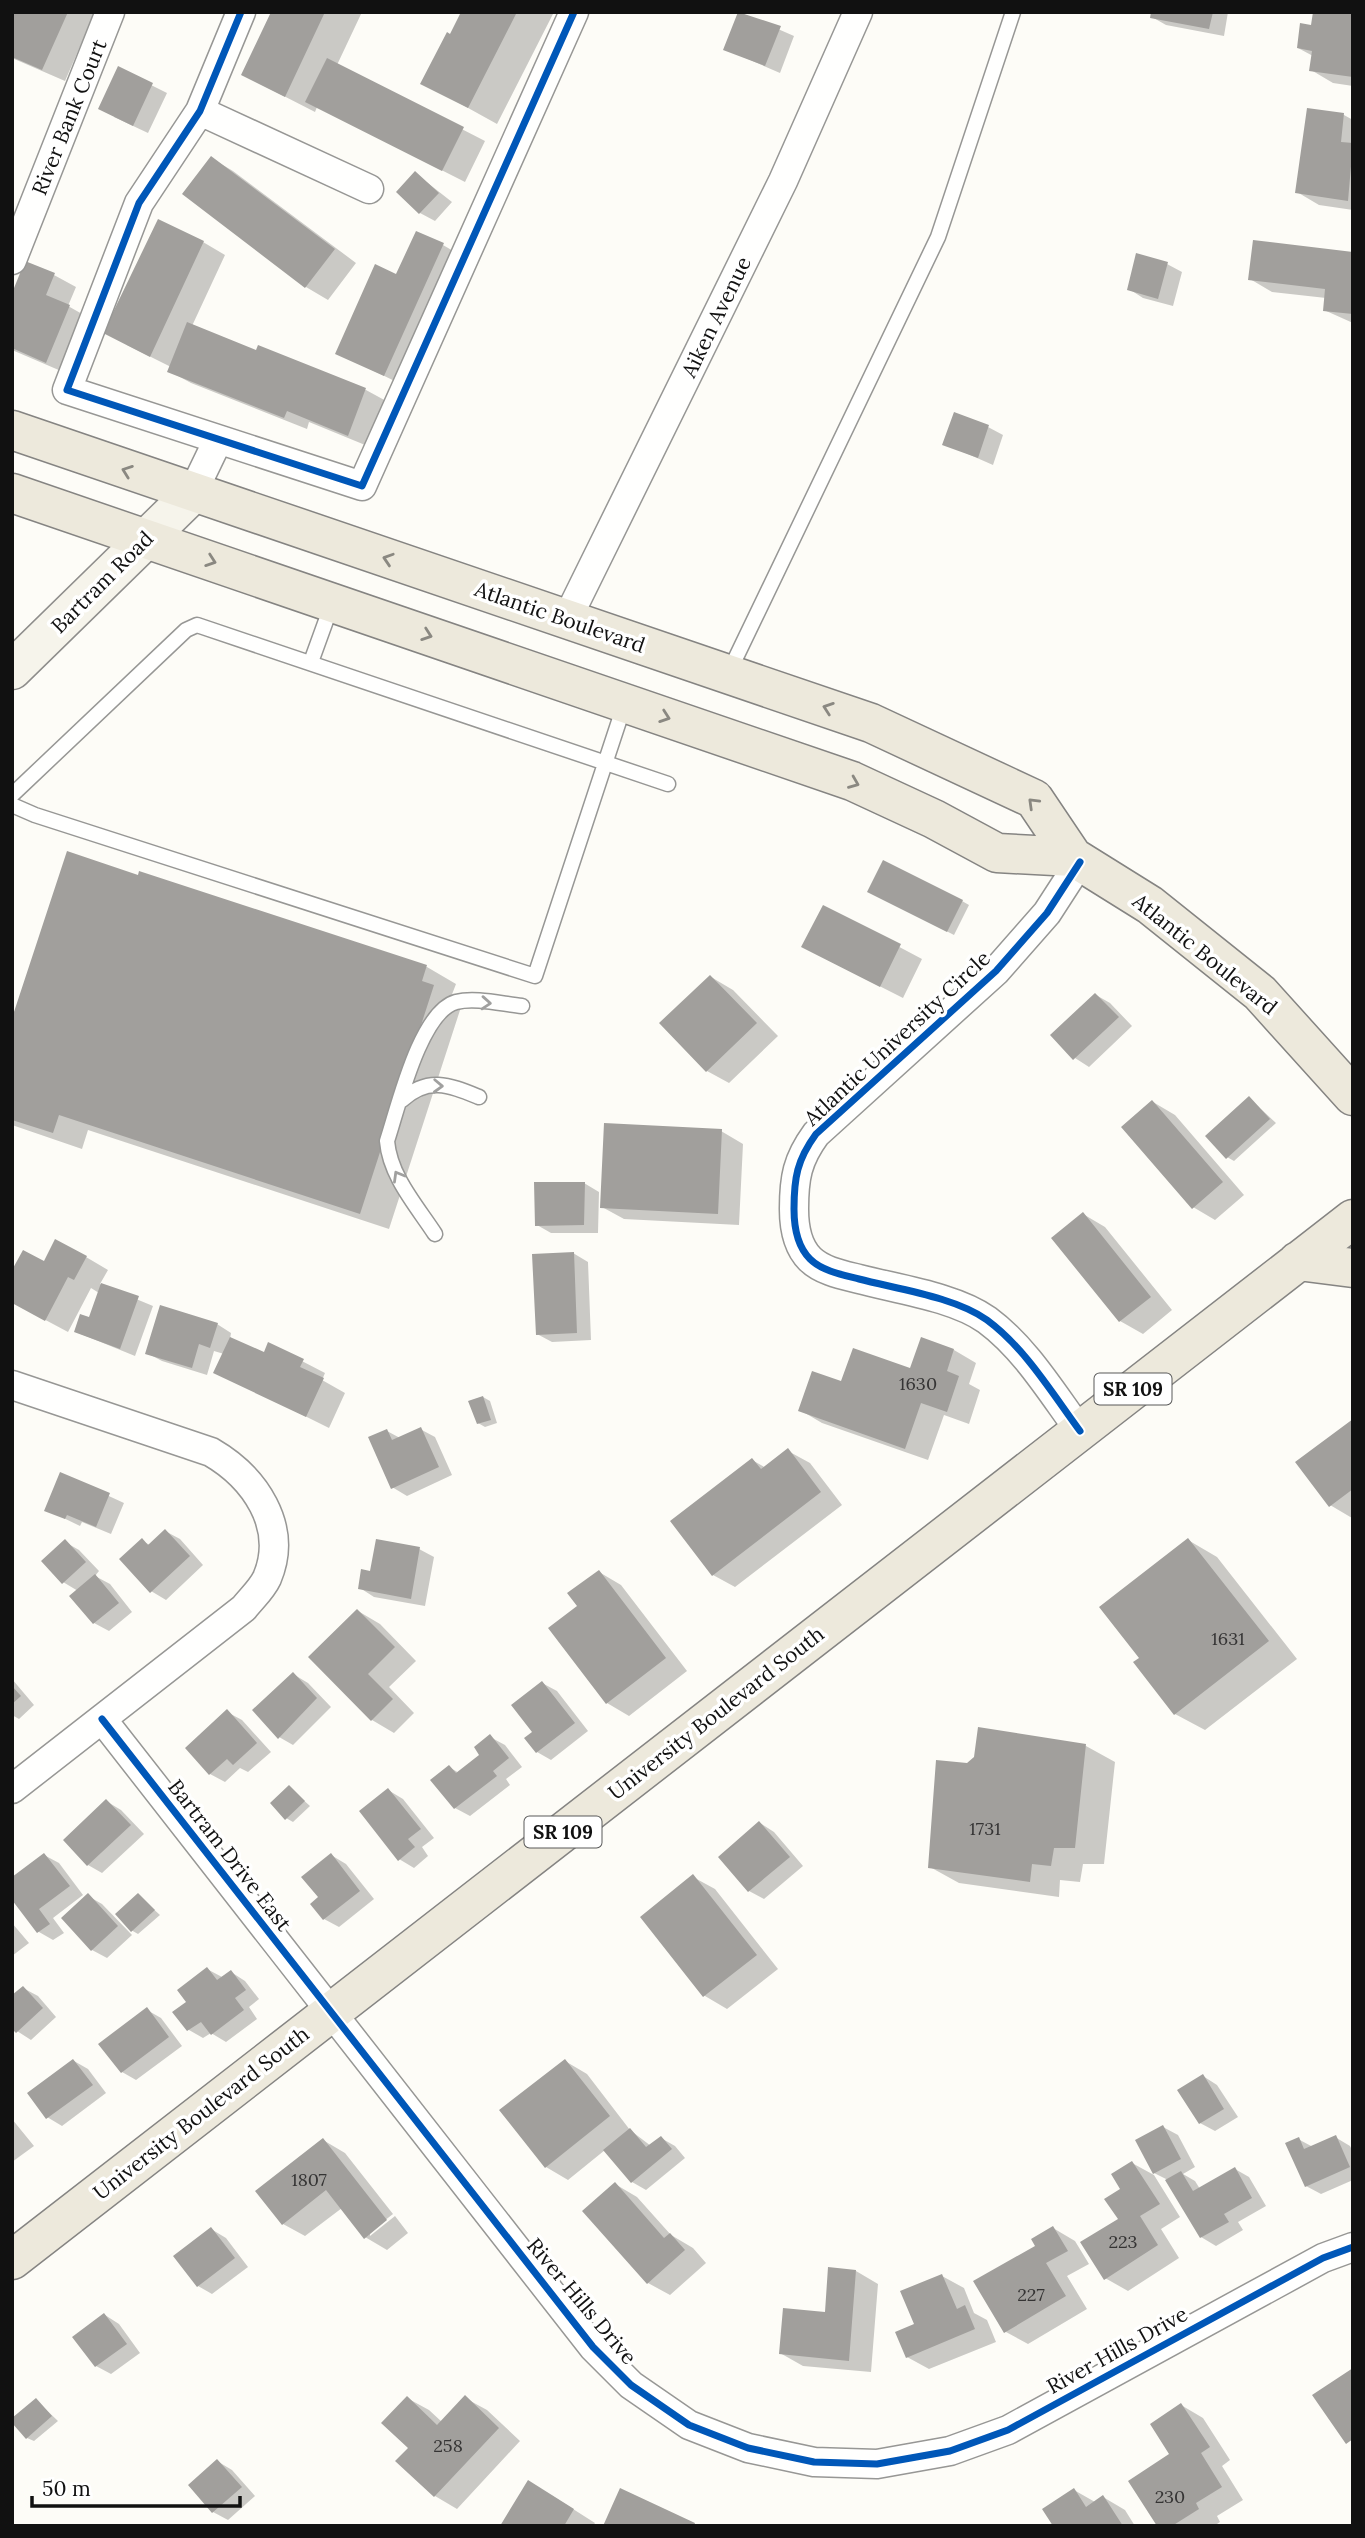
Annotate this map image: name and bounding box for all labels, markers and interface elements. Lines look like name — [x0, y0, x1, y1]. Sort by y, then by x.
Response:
street label: River Bank Court — [25, 34, 113, 199]
street label: Aiken Avenue — [675, 252, 757, 383]
one-way arrow — [122, 465, 134, 479]
street label: Bartram Road — [45, 525, 159, 639]
one-way arrow — [205, 553, 217, 567]
one-way arrow — [382, 553, 395, 567]
street label: Atlantic Boulevard — [470, 575, 649, 659]
one-way arrow — [420, 627, 432, 641]
one-way arrow — [822, 702, 834, 716]
one-way arrow — [658, 709, 670, 723]
one-way arrow — [848, 774, 860, 788]
one-way arrow — [1029, 799, 1042, 811]
street label: Atlantic Boulevard — [1126, 887, 1283, 1021]
street label: Atlantic University Circle — [798, 945, 996, 1132]
one-way arrow — [480, 995, 491, 1010]
one-way arrow — [433, 1078, 444, 1093]
one-way arrow — [393, 1171, 406, 1184]
house number: 1630 — [899, 1372, 937, 1395]
road number: SR 109 — [1094, 1373, 1172, 1404]
street label: University Boulevard South — [603, 1620, 829, 1806]
house number: 1631 — [1211, 1627, 1245, 1650]
street label: Bartram Drive East — [162, 1774, 298, 1937]
road number: SR 109 — [524, 1816, 602, 1848]
house number: 1731 — [969, 1817, 1001, 1840]
street label: University Boulevard South — [88, 2020, 314, 2206]
house number: 1807 — [291, 2168, 327, 2191]
house number: 223 — [1108, 2230, 1138, 2253]
street label: River Hills Drive — [521, 2232, 643, 2370]
house number: 227 — [1017, 2283, 1045, 2306]
street label: River Hills Drive — [1042, 2300, 1192, 2400]
house number: 258 — [433, 2434, 463, 2457]
scale bar — [32, 2464, 240, 2508]
text: 50 m — [42, 2475, 91, 2502]
house number: 230 — [1155, 2485, 1185, 2508]

